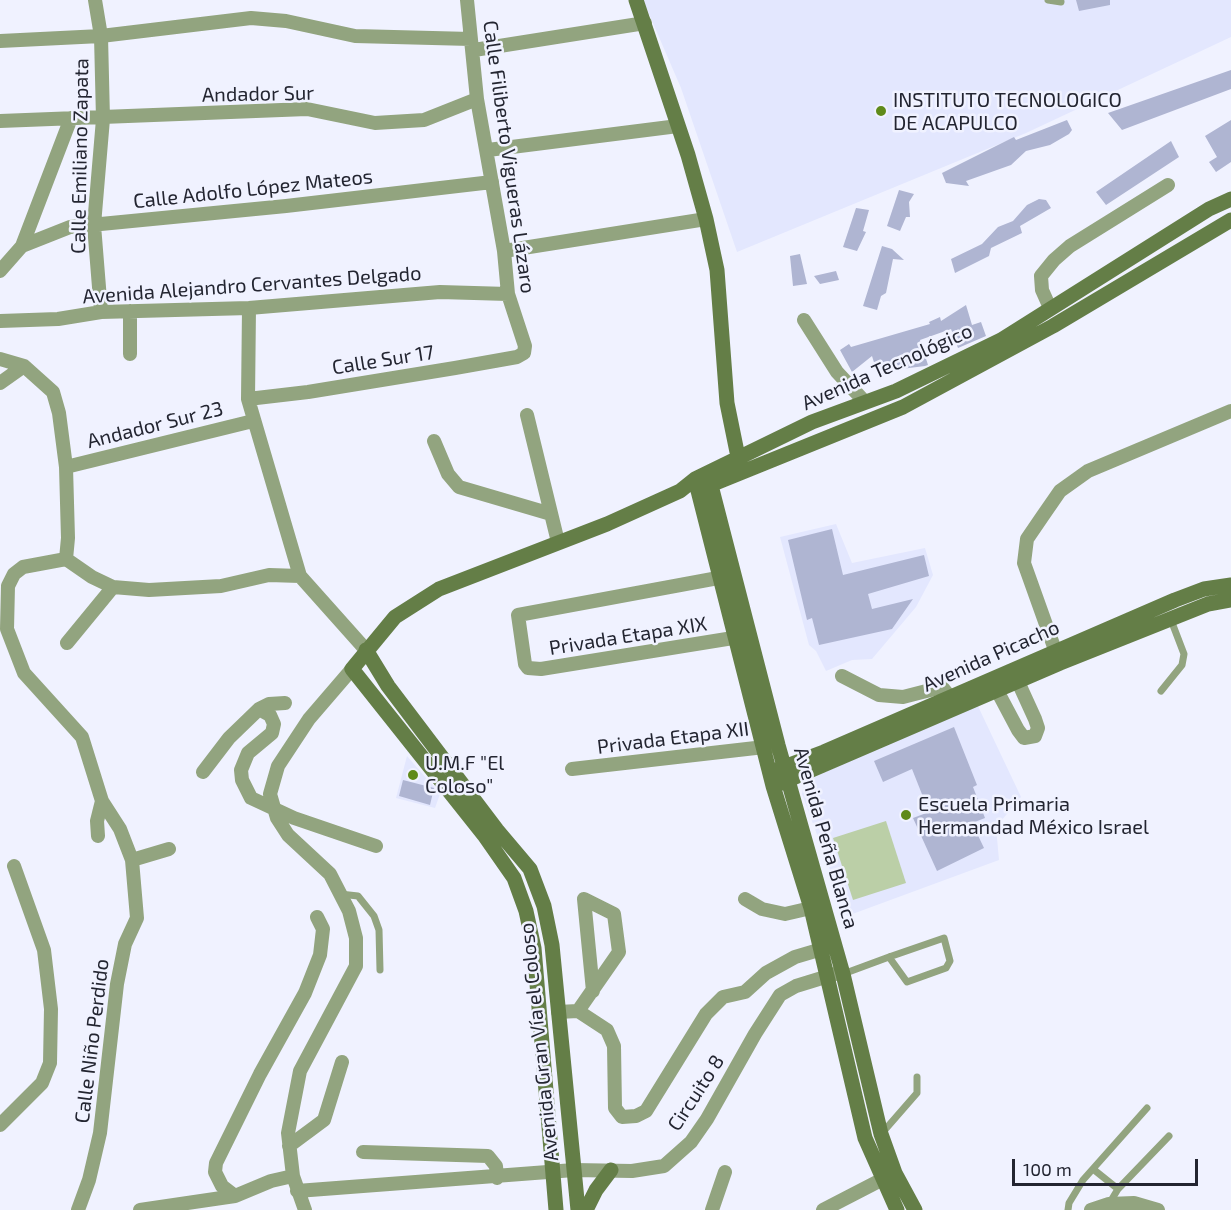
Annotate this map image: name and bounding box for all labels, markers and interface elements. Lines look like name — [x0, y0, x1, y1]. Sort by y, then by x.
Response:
street label: Calle Filiberto Vigueras Lázaro — [478, 19, 540, 295]
street label: Calle Emiliano Zapata — [66, 58, 94, 254]
street label: Andador Sur — [202, 81, 314, 107]
place label: INSTITUTO TECNOLOGICO DE ACAPULCO — [893, 88, 1122, 135]
marker: INSTITUTO TECNOLOGICO DE ACAPULCO — [874, 104, 888, 118]
street label: Calle Adolfo López Mateos — [132, 164, 374, 214]
street label: Avenida Alejandro Cervantes Delgado — [82, 261, 422, 309]
street label: Avenida Tecnológico — [798, 319, 976, 415]
street label: Calle Sur 17 — [330, 340, 436, 380]
street label: Andador Sur 23 — [85, 397, 225, 453]
street label: Privada Etapa XIX — [547, 612, 709, 660]
street label: Avenida Picacho — [919, 615, 1063, 697]
street label: Privada Etapa XII — [596, 717, 750, 759]
street label: Avenida Peña Blanca — [789, 744, 863, 932]
place label: U.M.F "El Coloso" — [425, 751, 504, 798]
marker: U.M.F "El Coloso" — [406, 768, 420, 782]
place label: Escuela Primaria Hermandad México Israel — [918, 792, 1149, 839]
marker: Escuela Primaria Hermandad México Israel — [899, 808, 913, 822]
street label: Avenida Gran Vía el Coloso — [515, 922, 563, 1162]
street label: Calle Niño Perdido — [70, 957, 114, 1125]
street label: Circuito 8 — [663, 1050, 729, 1136]
scale bar — [1015, 1147, 1201, 1185]
text: 100 m — [1023, 1158, 1072, 1180]

